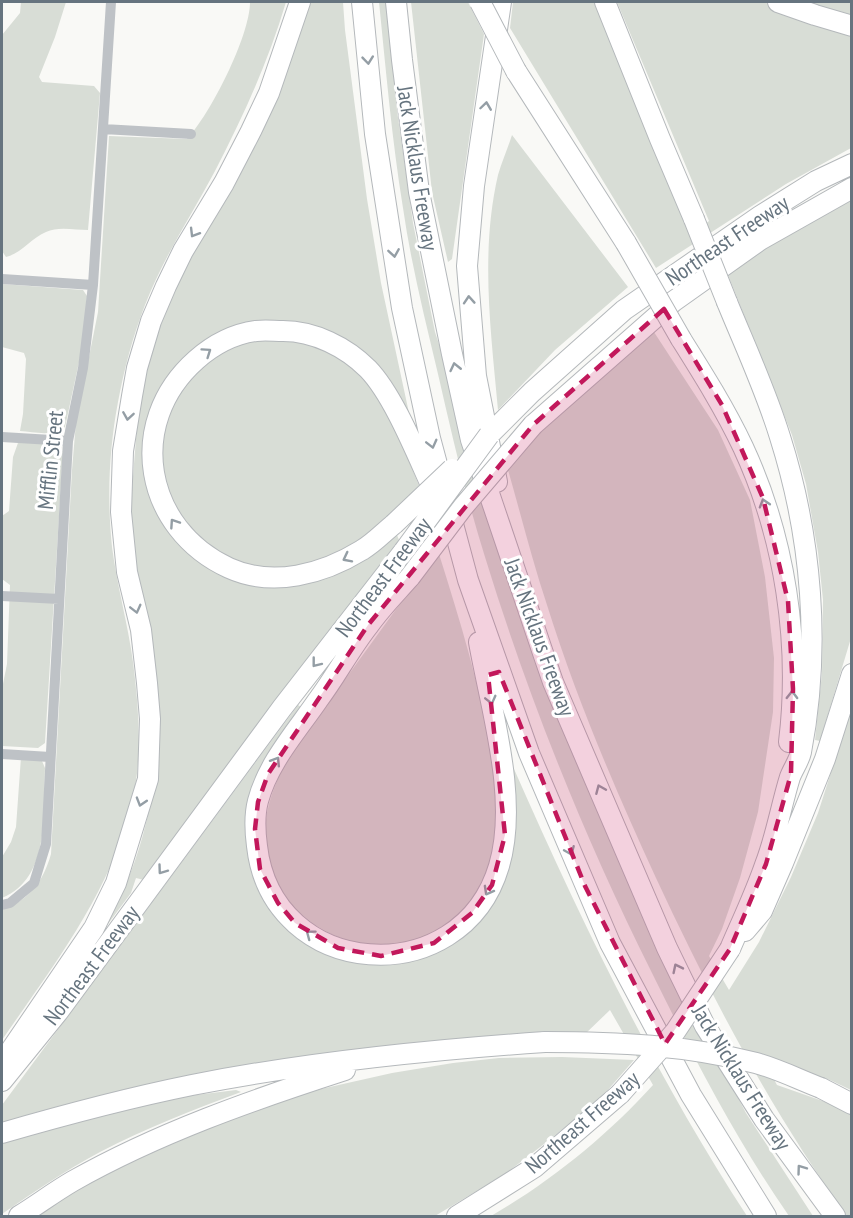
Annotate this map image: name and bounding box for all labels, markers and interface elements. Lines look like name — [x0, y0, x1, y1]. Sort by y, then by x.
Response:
one-way arrow — [361, 55, 374, 64]
street label: Jack Nicklaus Freeway — [391, 83, 445, 253]
one-way arrow — [479, 102, 491, 111]
street label: Northeast Freeway — [660, 188, 795, 291]
one-way arrow — [189, 227, 201, 237]
one-way arrow — [387, 248, 399, 258]
one-way arrow — [462, 295, 475, 304]
one-way arrow — [200, 348, 211, 359]
one-way arrow — [449, 362, 462, 372]
street label: Mifflin Street — [31, 409, 69, 511]
one-way arrow — [123, 411, 135, 420]
one-way arrow — [425, 439, 438, 449]
one-way arrow — [759, 498, 771, 509]
street label: Northeast Freeway — [329, 511, 438, 642]
one-way arrow — [170, 519, 181, 530]
one-way arrow — [342, 551, 353, 562]
street label: Jack Nicklaus Freeway — [498, 553, 582, 721]
one-way arrow — [128, 604, 141, 614]
one-way arrow — [313, 656, 324, 667]
one-way arrow — [786, 691, 799, 700]
one-way arrow — [483, 695, 496, 705]
one-way arrow — [268, 757, 280, 767]
one-way arrow — [595, 784, 607, 795]
one-way arrow — [136, 796, 148, 807]
one-way arrow — [563, 845, 575, 856]
one-way arrow — [158, 863, 169, 874]
one-way arrow — [484, 884, 495, 895]
street label: Northeast Freeway — [37, 899, 146, 1030]
one-way arrow — [305, 930, 316, 941]
one-way arrow — [673, 963, 684, 974]
street label: Jack Nicklaus Freeway — [686, 998, 798, 1155]
street label: Northeast Freeway — [519, 1064, 646, 1179]
one-way arrow — [797, 1165, 808, 1176]

